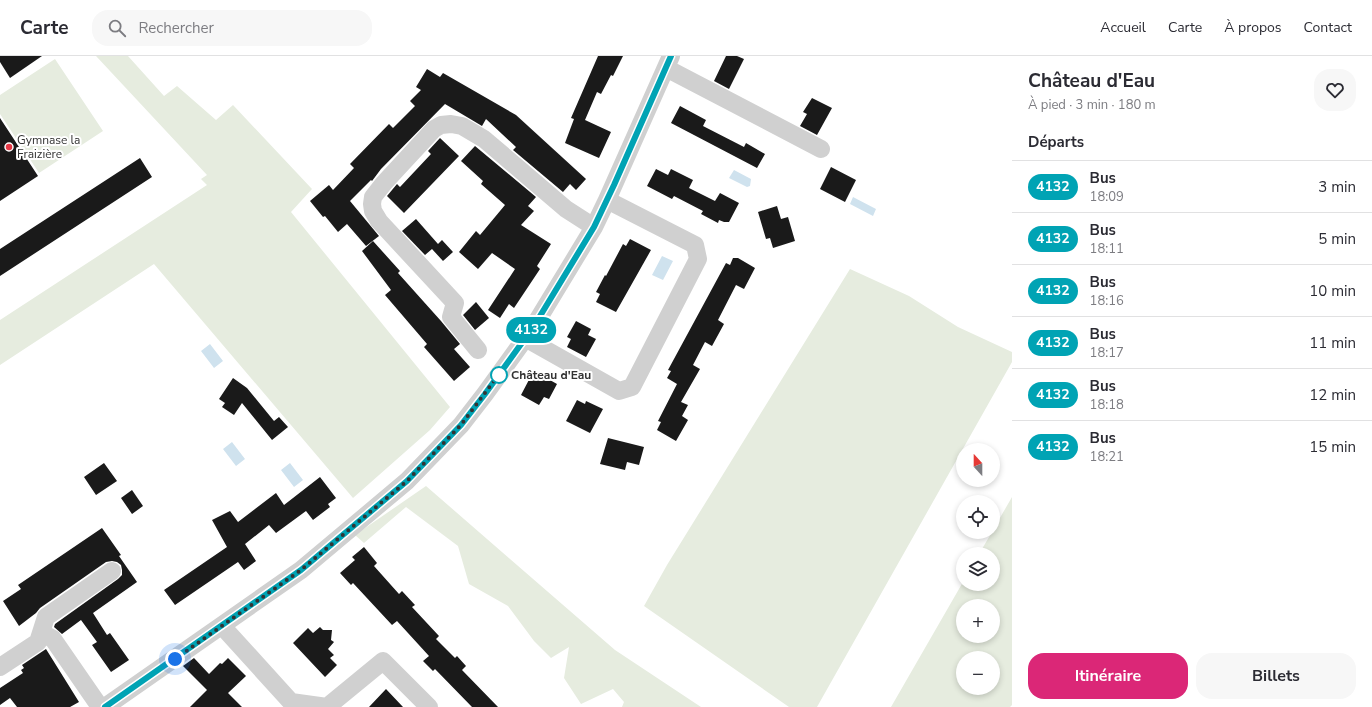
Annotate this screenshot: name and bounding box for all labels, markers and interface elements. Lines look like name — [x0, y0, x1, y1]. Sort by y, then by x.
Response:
search box — [92, 10, 372, 46]
text: Carte — [20, 15, 68, 41]
icon: search — [106, 17, 128, 39]
text: Rechercher — [138, 18, 214, 38]
text: Accueil — [1100, 18, 1146, 37]
text: Carte — [1168, 18, 1202, 37]
text: À propos — [1224, 18, 1282, 37]
text: Contact — [1304, 18, 1352, 37]
text: Château d'Eau — [1028, 68, 1155, 94]
button: heart — [1314, 69, 1356, 111]
text: À pied · 3 min · 180 m — [1028, 96, 1156, 114]
place label: Gymnase la Fraizière — [17, 132, 80, 162]
text: Départs — [1028, 132, 1084, 152]
marker: Gymnase la Fraizière — [4, 142, 14, 152]
text: Bus — [1090, 168, 1116, 188]
text: 4132 — [1036, 177, 1070, 196]
text: 3 min — [1318, 177, 1356, 197]
text: 18:09 — [1090, 188, 1124, 206]
text: Bus — [1090, 220, 1116, 240]
text: 4132 — [1036, 229, 1070, 248]
text: 5 min — [1318, 229, 1356, 249]
text: 18:11 — [1090, 240, 1124, 258]
text: Bus — [1090, 272, 1116, 292]
text: 4132 — [1036, 281, 1070, 300]
text: 10 min — [1309, 281, 1356, 301]
text: 18:16 — [1090, 292, 1124, 310]
line badge: 4132 — [503, 317, 559, 343]
text: 4132 — [514, 320, 548, 339]
text: Bus — [1090, 324, 1116, 344]
text: 4132 — [1036, 333, 1070, 352]
text: 11 min — [1309, 333, 1356, 353]
text: 18:17 — [1090, 344, 1124, 362]
marker: Château d'Eau — [490, 366, 508, 384]
place label: Château d'Eau — [511, 367, 591, 383]
text: Bus — [1090, 376, 1116, 396]
text: 4132 — [1036, 385, 1070, 404]
text: 12 min — [1309, 385, 1356, 405]
text: 18:18 — [1090, 396, 1124, 414]
text: Bus — [1090, 428, 1116, 448]
text: 4132 — [1036, 437, 1070, 456]
text: 15 min — [1309, 437, 1356, 457]
north arrow — [956, 443, 1000, 487]
map controls — [956, 443, 1000, 695]
text: 18:21 — [1090, 448, 1124, 466]
button: locate — [956, 495, 1000, 539]
button: layers — [956, 547, 1000, 591]
button: + — [956, 599, 1000, 643]
your location — [165, 649, 185, 669]
button: − — [956, 651, 1000, 695]
button: Itinéraire — [1028, 653, 1188, 699]
button: Billets — [1196, 653, 1356, 699]

